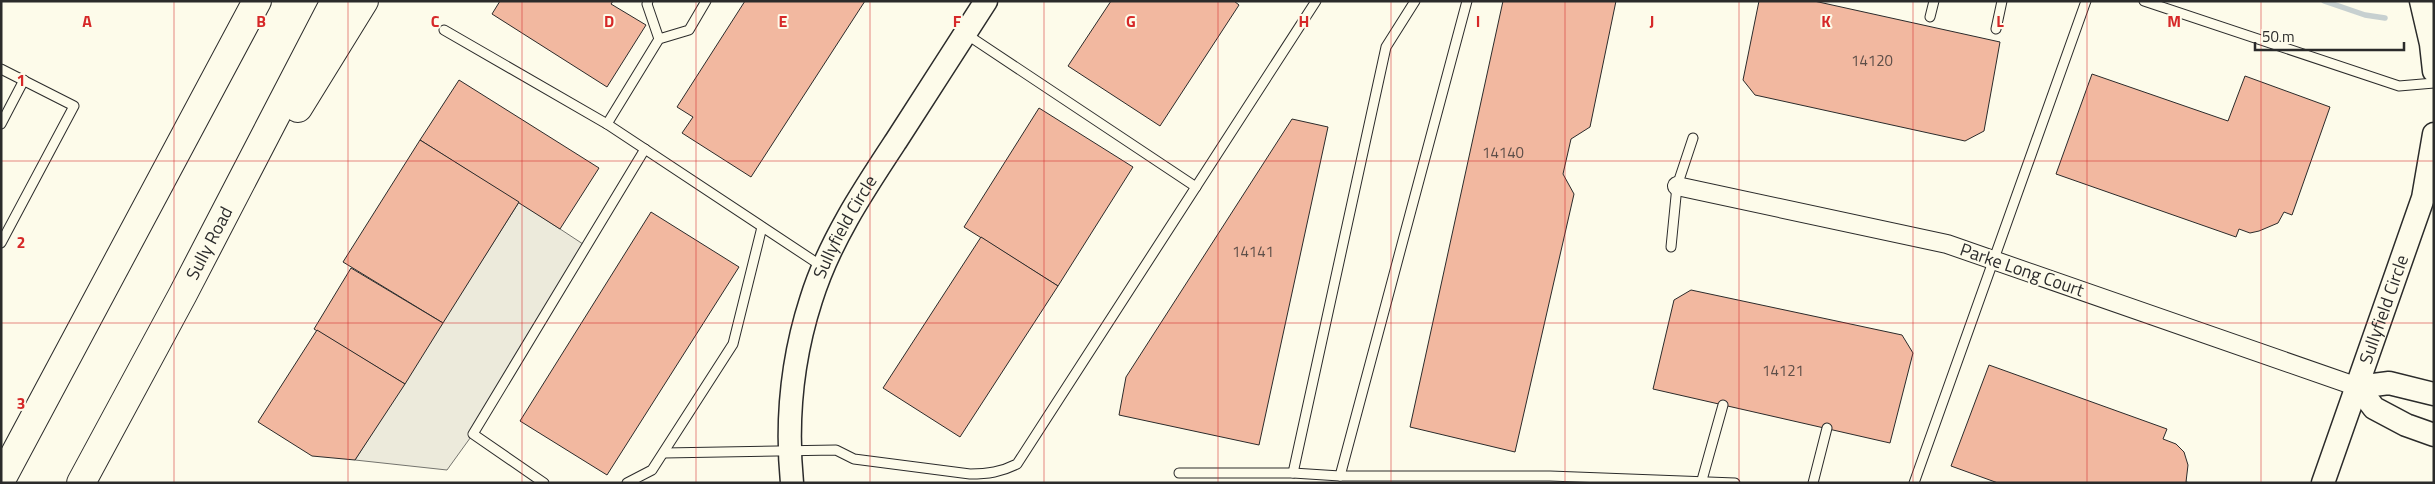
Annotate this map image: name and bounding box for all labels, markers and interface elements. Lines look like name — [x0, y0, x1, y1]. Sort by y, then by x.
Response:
text: A — [82, 9, 92, 33]
text: B — [256, 9, 266, 33]
text: C — [431, 9, 440, 33]
text: D — [604, 9, 614, 33]
text: E — [779, 9, 788, 33]
text: F — [953, 9, 962, 33]
text: G — [1126, 9, 1136, 33]
text: H — [1299, 9, 1309, 33]
text: I — [1476, 9, 1480, 33]
text: J — [1650, 9, 1654, 33]
text: K — [1821, 9, 1831, 33]
text: L — [1996, 9, 2004, 33]
text: M — [2167, 9, 2181, 33]
scale bar — [2255, 20, 2404, 52]
text: 50 m — [2262, 25, 2295, 48]
house number: 14120 — [1851, 49, 1893, 72]
text: 1 — [17, 68, 25, 92]
house number: 14140 — [1482, 141, 1524, 164]
street label: Sullyfield Circle — [806, 170, 883, 282]
street label: Sully Road — [179, 202, 239, 284]
text: 2 — [17, 230, 25, 254]
street label: Parke Long Court — [1957, 236, 2088, 304]
house number: 14141 — [1232, 240, 1274, 263]
street label: Sullyfield Circle — [2352, 251, 2415, 367]
house number: 14121 — [1762, 359, 1804, 382]
text: 3 — [17, 391, 25, 415]

